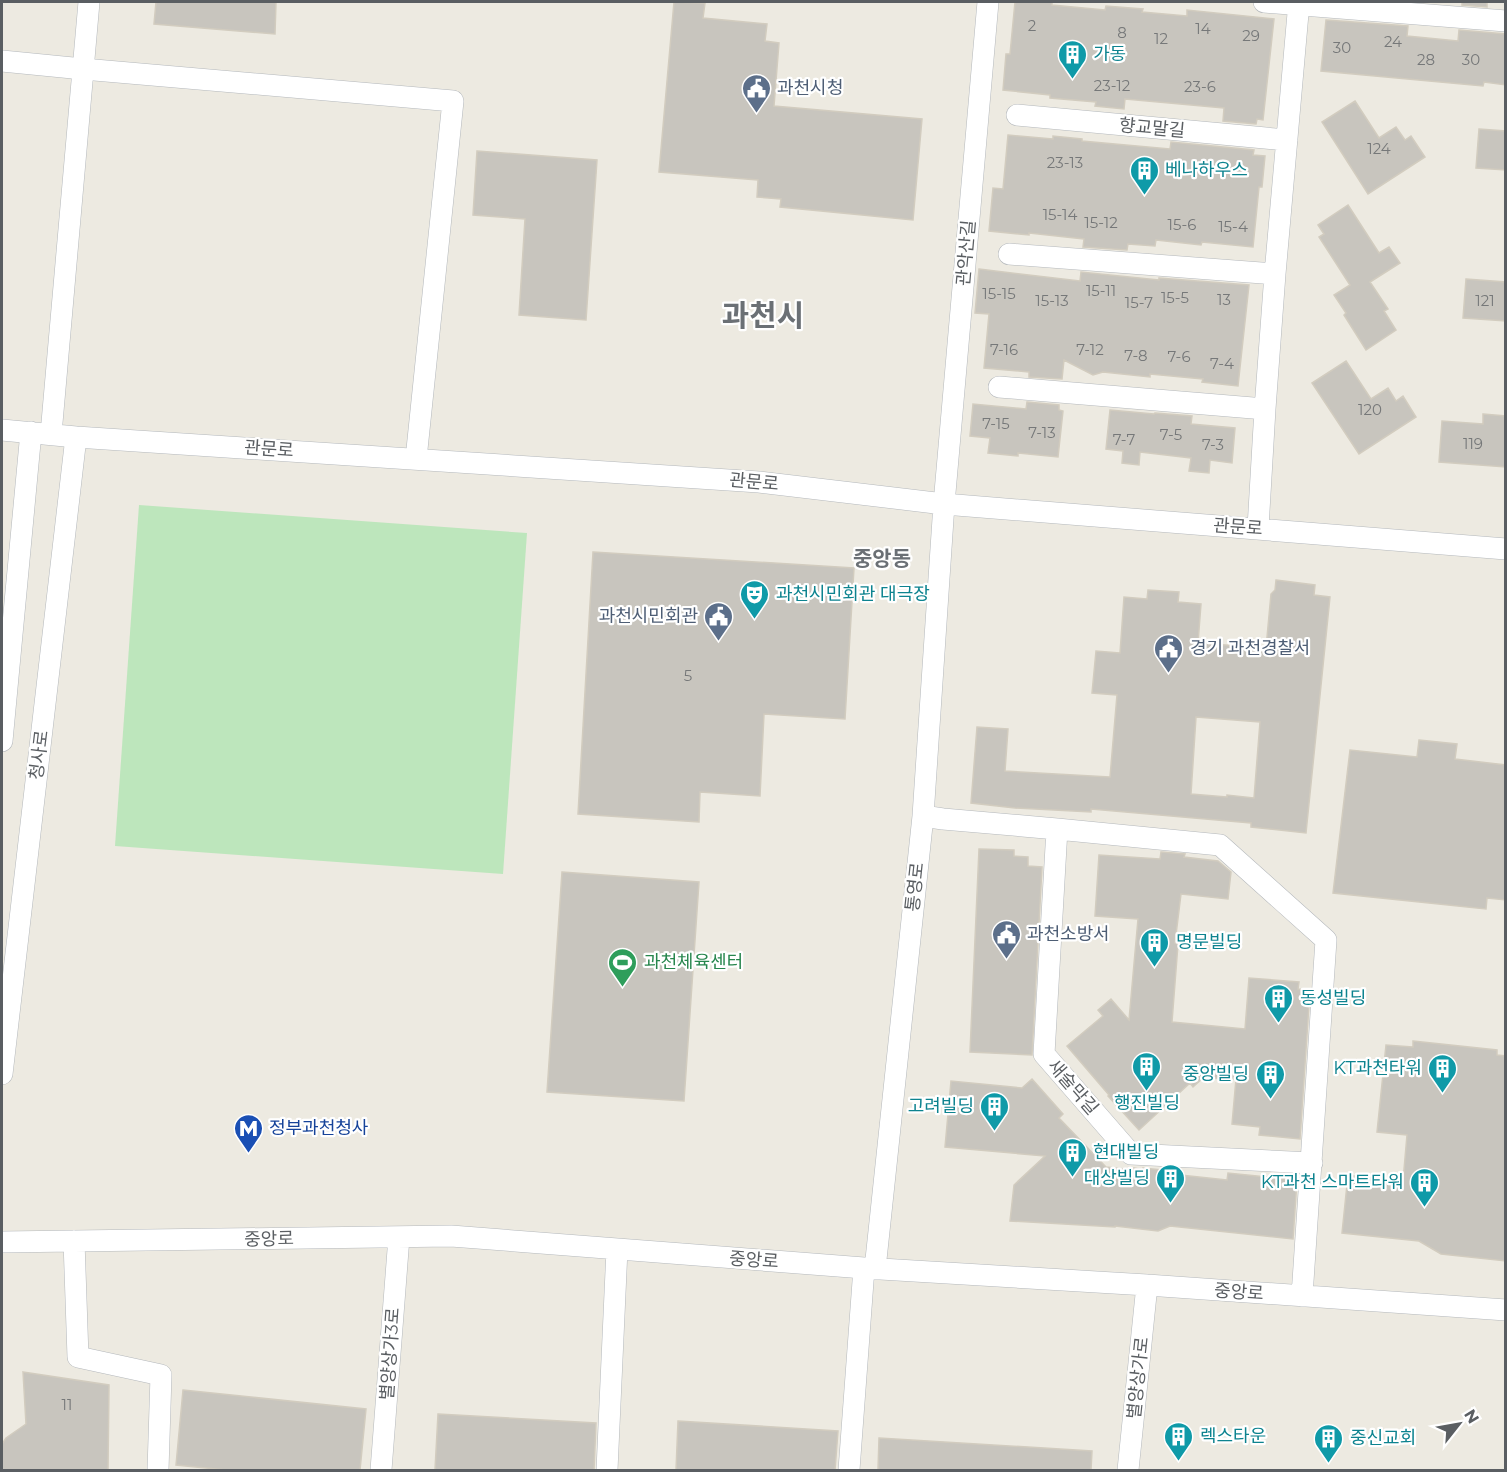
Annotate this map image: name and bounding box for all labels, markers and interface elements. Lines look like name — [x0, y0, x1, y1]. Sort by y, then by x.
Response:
house number: 2 — [1028, 16, 1036, 35]
house number: 14 — [1195, 19, 1211, 38]
house number: 8 — [1117, 23, 1127, 42]
house number: 29 — [1242, 26, 1260, 45]
house number: 12 — [1154, 29, 1168, 48]
house number: 24 — [1384, 32, 1402, 51]
building icon: 가동 — [1056, 38, 1088, 80]
house number: 30 — [1333, 38, 1351, 57]
place label: 가동 — [1093, 43, 1126, 65]
house number: 28 — [1417, 50, 1435, 69]
house number: 30 — [1462, 50, 1480, 69]
public building icon: 과천시청 — [740, 72, 772, 114]
house number: 23-12 — [1094, 76, 1130, 95]
place label: 과천시청 — [777, 77, 843, 99]
house number: 23-6 — [1184, 77, 1216, 96]
street label: 향교말길 — [1118, 114, 1186, 142]
house number: 124 — [1367, 139, 1391, 158]
house number: 23-13 — [1047, 153, 1083, 172]
building icon: 베나하우스 — [1128, 154, 1160, 196]
place label: 베나하우스 — [1165, 159, 1248, 181]
house number: 15-14 — [1043, 205, 1077, 224]
house number: 15-12 — [1084, 213, 1118, 232]
house number: 15-6 — [1168, 215, 1196, 234]
house number: 15-4 — [1218, 217, 1248, 236]
street label: 관악산길 — [952, 219, 980, 287]
house number: 15-11 — [1086, 281, 1116, 300]
house number: 15-15 — [982, 284, 1016, 303]
house number: 15-5 — [1161, 288, 1189, 307]
house number: 13 — [1217, 290, 1231, 309]
house number: 15-13 — [1035, 291, 1069, 310]
house number: 121 — [1475, 291, 1495, 310]
house number: 15-7 — [1125, 293, 1153, 312]
district label: 과천시 — [722, 297, 804, 334]
house number: 7-16 — [990, 340, 1018, 359]
house number: 7-12 — [1076, 340, 1104, 359]
house number: 7-8 — [1124, 346, 1148, 365]
house number: 7-6 — [1167, 347, 1191, 366]
house number: 7-4 — [1210, 354, 1234, 373]
house number: 120 — [1358, 400, 1382, 419]
house number: 7-15 — [982, 414, 1010, 433]
house number: 7-13 — [1028, 423, 1056, 442]
house number: 7-5 — [1160, 425, 1182, 444]
house number: 7-7 — [1113, 430, 1135, 449]
house number: 119 — [1463, 434, 1483, 453]
house number: 7-3 — [1202, 435, 1224, 454]
street label: 관문로 — [243, 436, 295, 462]
street label: 관문로 — [728, 469, 780, 495]
street label: 관문로 — [1212, 514, 1264, 540]
district label: 중앙동 — [853, 546, 911, 571]
theatre icon: 과천시민회관 대극장 — [739, 578, 771, 620]
place label: 과천시민회관 대극장 — [776, 583, 930, 605]
public building icon: 과천시민회관 — [703, 600, 735, 642]
place label: 과천시민회관 — [599, 605, 698, 627]
public building icon: 경기 과천경찰서 — [1153, 632, 1185, 674]
place label: 경기 과천경찰서 — [1190, 637, 1311, 659]
house number: 5 — [684, 666, 692, 685]
street label: 청사로 — [25, 729, 53, 781]
street label: 통영로 — [901, 861, 929, 913]
public building icon: 과천소방서 — [990, 918, 1022, 960]
place label: 과천소방서 — [1027, 923, 1110, 945]
building icon: 명문빌딩 — [1139, 926, 1171, 968]
place label: 명문빌딩 — [1176, 931, 1242, 953]
sports icon: 과천체육센터 — [607, 946, 639, 988]
place label: 과천체육센터 — [644, 951, 743, 973]
building icon: 동성빌딩 — [1263, 982, 1295, 1024]
place label: 동성빌딩 — [1300, 987, 1366, 1009]
building icon: 행진빌딩 — [1131, 1050, 1163, 1092]
building icon: KT과천타워 — [1427, 1052, 1459, 1094]
street label: 새술막길 — [1043, 1055, 1103, 1119]
place label: KT과천타워 — [1333, 1057, 1422, 1079]
building icon: 중앙빌딩 — [1254, 1058, 1286, 1100]
place label: 중앙빌딩 — [1183, 1063, 1249, 1085]
building icon: 고려빌딩 — [979, 1090, 1011, 1132]
place label: 행진빌딩 — [1114, 1092, 1180, 1114]
place label: 고려빌딩 — [908, 1095, 974, 1117]
metro station icon: 정부과천청사 — [232, 1112, 264, 1154]
place label: 정부과천청사 — [269, 1117, 369, 1139]
building icon: 현대빌딩 — [1056, 1136, 1088, 1178]
place label: 현대빌딩 — [1093, 1141, 1159, 1163]
building icon: 대상빌딩 — [1155, 1162, 1187, 1204]
building icon: KT과천 스마트타워 — [1409, 1166, 1441, 1208]
place label: 대상빌딩 — [1084, 1167, 1150, 1189]
place label: KT과천 스마트타워 — [1261, 1171, 1404, 1193]
street label: 중앙로 — [244, 1228, 294, 1250]
street label: 중앙로 — [728, 1247, 780, 1273]
street label: 중앙로 — [1213, 1279, 1265, 1305]
street label: 별양상가3로 — [376, 1307, 404, 1401]
street label: 별양상가로 — [1123, 1336, 1153, 1420]
north arrow — [1429, 1394, 1489, 1454]
house number: 11 — [62, 1395, 72, 1414]
text: N — [1460, 1406, 1483, 1427]
building icon: 렉스타운 — [1163, 1420, 1195, 1462]
building icon: 중신교회 — [1313, 1422, 1345, 1464]
place label: 렉스타운 — [1200, 1425, 1266, 1447]
place label: 중신교회 — [1350, 1427, 1416, 1449]

